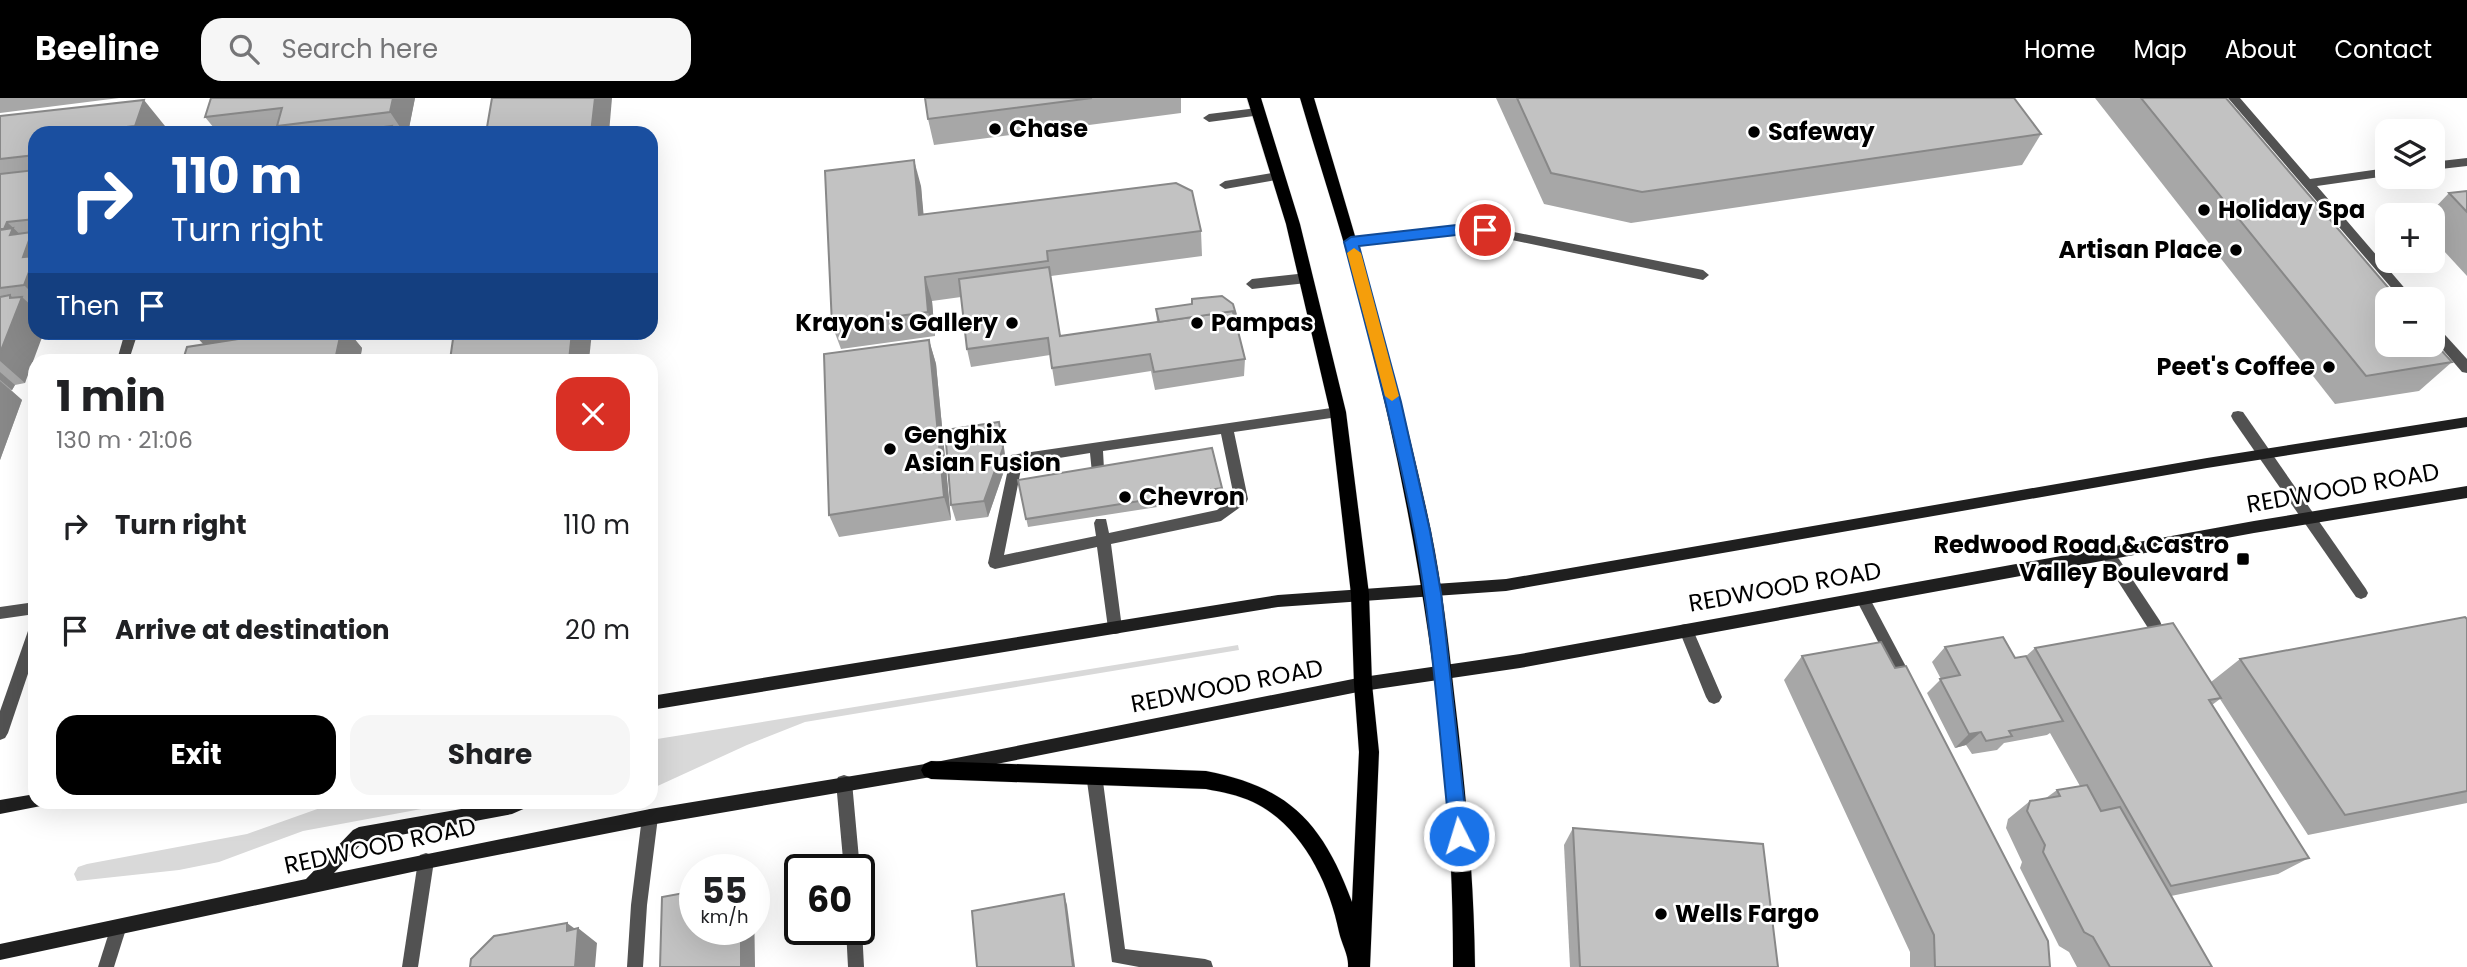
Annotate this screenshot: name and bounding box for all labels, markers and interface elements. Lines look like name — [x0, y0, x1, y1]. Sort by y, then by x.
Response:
search box — [201, 18, 691, 81]
text: Beeline — [35, 25, 159, 72]
icon: search — [225, 30, 263, 68]
text: Search here — [281, 31, 438, 67]
text: Home — [2024, 33, 2096, 66]
text: Map — [2134, 33, 2187, 66]
text: About — [2225, 33, 2296, 66]
text: Contact — [2334, 33, 2432, 66]
place label: Chase — [1009, 112, 1088, 145]
place label: Safeway — [1768, 115, 1876, 148]
map controls — [2375, 119, 2445, 357]
button: layers — [2375, 119, 2445, 189]
marker: Chase — [987, 121, 1003, 137]
marker: Safeway — [1746, 124, 1762, 140]
text: 110 m — [171, 142, 302, 210]
icon: right — [56, 154, 147, 245]
place label: Holiday Spa — [2218, 193, 2365, 226]
pin — [1455, 200, 1515, 260]
marker: Holiday Spa — [2196, 202, 2212, 218]
button: + — [2375, 203, 2445, 273]
text: Turn right — [171, 207, 323, 252]
icon: arrive — [1466, 211, 1504, 249]
place label: Artisan Place — [2059, 233, 2222, 266]
marker: Artisan Place — [2228, 242, 2244, 258]
icon: arrive — [133, 287, 171, 325]
button: − — [2375, 287, 2445, 357]
text: Then — [56, 288, 119, 324]
place label: Krayon's Gallery — [795, 306, 999, 339]
place label: Pampas — [1211, 306, 1314, 339]
marker: Krayon's Gallery — [1004, 315, 1020, 331]
marker: Pampas — [1189, 315, 1205, 331]
place label: Peet's Coffee — [2157, 350, 2315, 383]
marker: Peet's Coffee — [2321, 359, 2337, 375]
text: 1 min — [56, 367, 166, 426]
button: close — [556, 377, 630, 451]
place label: Genghix Asian Fusion — [904, 418, 1061, 479]
text: 130 m · 21:06 — [56, 424, 193, 456]
marker: Genghix Asian Fusion — [882, 441, 898, 457]
street label: REDWOOD ROAD — [2244, 454, 2442, 521]
place label: Chevron — [1139, 480, 1245, 513]
marker: Chevron — [1117, 489, 1133, 505]
icon: right — [56, 507, 94, 545]
text: Turn right — [115, 507, 247, 543]
text: 110 m — [563, 507, 630, 543]
place label: Redwood Road & Castro Valley Boulevard — [1933, 528, 2229, 589]
marker: Redwood Road & Castro Valley Boulevard — [2235, 551, 2251, 567]
street label: REDWOOD ROAD — [1686, 553, 1884, 620]
icon: arrive — [56, 612, 94, 650]
text: Arrive at destination — [115, 612, 390, 648]
text: 20 m — [565, 612, 630, 648]
street label: REDWOOD ROAD — [1128, 651, 1326, 720]
button: Exit — [56, 715, 336, 795]
button: Share — [350, 715, 630, 795]
position arrow — [1422, 799, 1496, 873]
street label: REDWOOD ROAD — [281, 809, 479, 882]
speed limit sign: 60 — [784, 854, 875, 945]
text: 55 — [702, 866, 747, 915]
place label: Wells Fargo — [1675, 897, 1819, 930]
text: km/h — [701, 904, 748, 929]
marker: Wells Fargo — [1653, 906, 1669, 922]

